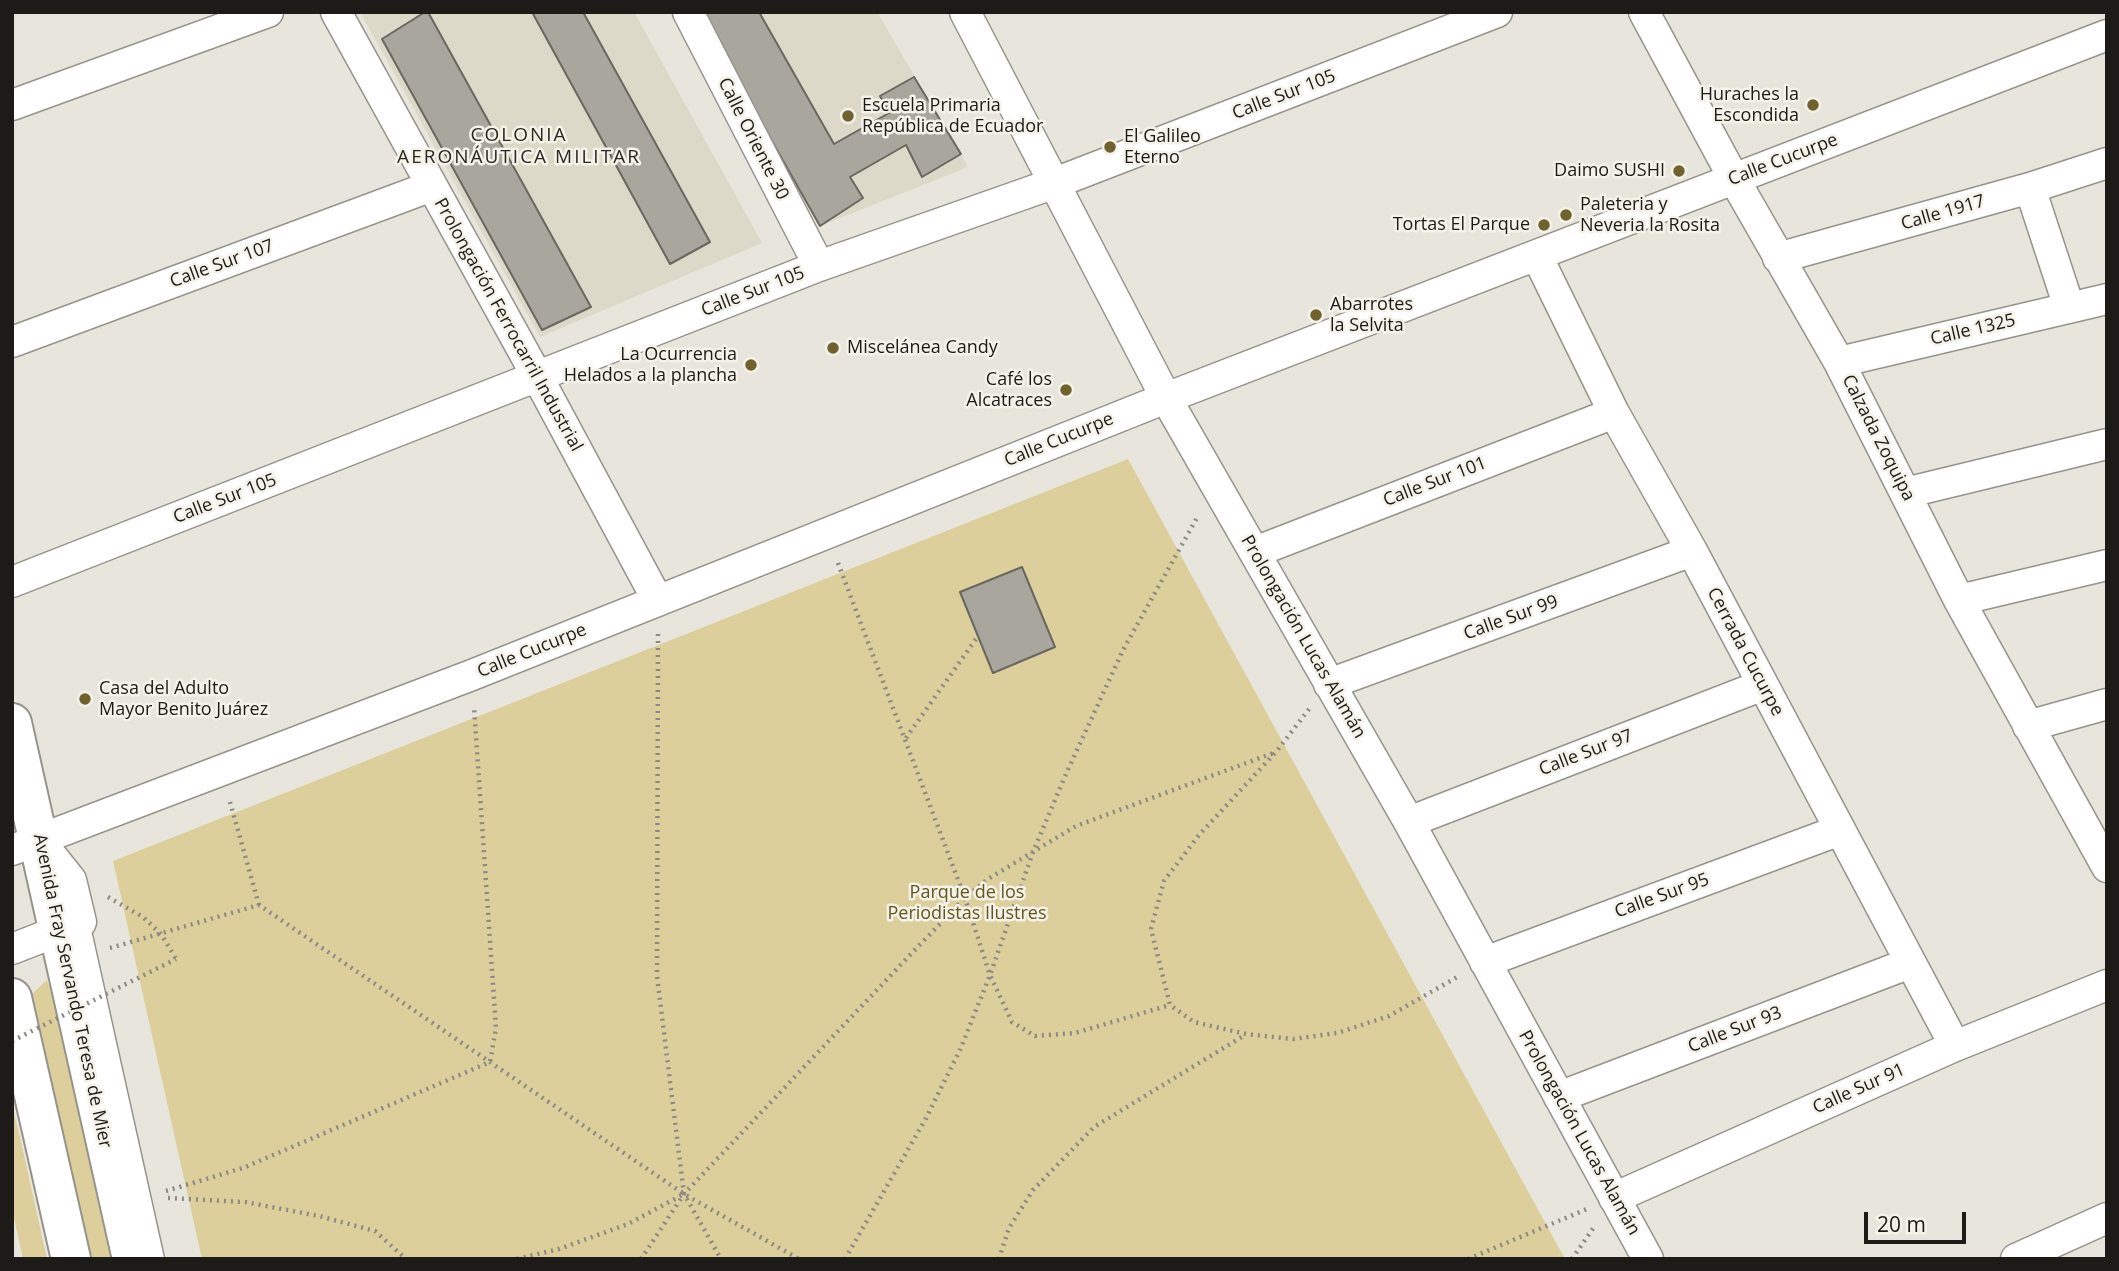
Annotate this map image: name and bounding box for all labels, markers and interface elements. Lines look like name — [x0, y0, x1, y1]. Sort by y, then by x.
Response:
street label: Calle Sur 105 — [1229, 65, 1339, 125]
street label: Calle Oriente 30 — [713, 74, 793, 204]
place label: Huraches la Escondida — [1700, 84, 1799, 126]
place label: Escuela Primaria República de Ecuador — [862, 95, 1043, 138]
marker: Huraches la Escondida — [1805, 97, 1821, 113]
marker: Escuela Primaria República de Ecuador — [840, 108, 856, 124]
district label: COLONIA AERONÁUTICA MILITAR — [399, 125, 639, 169]
place label: El Galileo Eterno — [1124, 126, 1201, 168]
street label: Calle Cucurpe — [1725, 129, 1841, 191]
marker: El Galileo Eterno — [1102, 139, 1118, 155]
place label: Daimo SUSHI — [1554, 160, 1665, 182]
marker: Daimo SUSHI — [1671, 163, 1687, 179]
street label: Calle 1917 — [1899, 191, 1987, 235]
street label: Prolongación Ferrocarril Industrial — [429, 194, 587, 456]
place label: Paleteria y Neveria la Rosita — [1580, 194, 1720, 236]
marker: Paleteria y Neveria la Rosita — [1558, 207, 1574, 223]
place label: Tortas El Parque — [1393, 214, 1530, 236]
marker: Tortas El Parque — [1536, 217, 1552, 233]
street label: Calle Sur 107 — [167, 235, 277, 293]
street label: Calle Sur 105 — [698, 262, 808, 322]
place label: Abarrotes la Selvita — [1330, 294, 1413, 336]
marker: Abarrotes la Selvita — [1308, 307, 1324, 323]
street label: Calle 1325 — [1928, 310, 2018, 350]
place label: Miscelánea Candy — [847, 337, 998, 359]
marker: Miscelánea Candy — [825, 340, 841, 356]
place label: La Ocurrencia Helados a la plancha — [564, 344, 737, 386]
marker: La Ocurrencia Helados a la plancha — [743, 357, 759, 373]
place label: Café los Alcatraces — [966, 369, 1052, 412]
street label: Calzada Zoquipa — [1837, 371, 1919, 505]
marker: Café los Alcatraces — [1058, 382, 1074, 398]
street label: Calle Cucurpe — [1001, 408, 1117, 472]
street label: Calle Sur 101 — [1380, 452, 1490, 512]
street label: Calle Sur 105 — [170, 469, 280, 529]
street label: Prolongación Lucas Alamán — [1236, 532, 1370, 742]
street label: Cerrada Cucurpe — [1702, 584, 1788, 720]
street label: Calle Sur 99 — [1461, 591, 1561, 645]
street label: Calle Cucurpe — [474, 619, 590, 683]
place label: Casa del Adulto Mayor Benito Juárez — [99, 678, 268, 720]
marker: Casa del Adulto Mayor Benito Juárez — [77, 691, 93, 707]
street label: Calle Sur 97 — [1536, 725, 1636, 781]
street label: Avenida Fray Servando Teresa de Mier — [28, 832, 116, 1150]
street label: Calle Sur 95 — [1612, 869, 1712, 923]
park label: Parque de los Periodistas Ilustres — [887, 882, 1047, 924]
street label: Calle Sur 93 — [1685, 1002, 1785, 1058]
street label: Prolongación Lucas Alamán — [1514, 1027, 1644, 1239]
street label: Calle Sur 91 — [1810, 1059, 1908, 1119]
scale bar — [1867, 1198, 1968, 1242]
text: 20 m — [1877, 1210, 1926, 1238]

